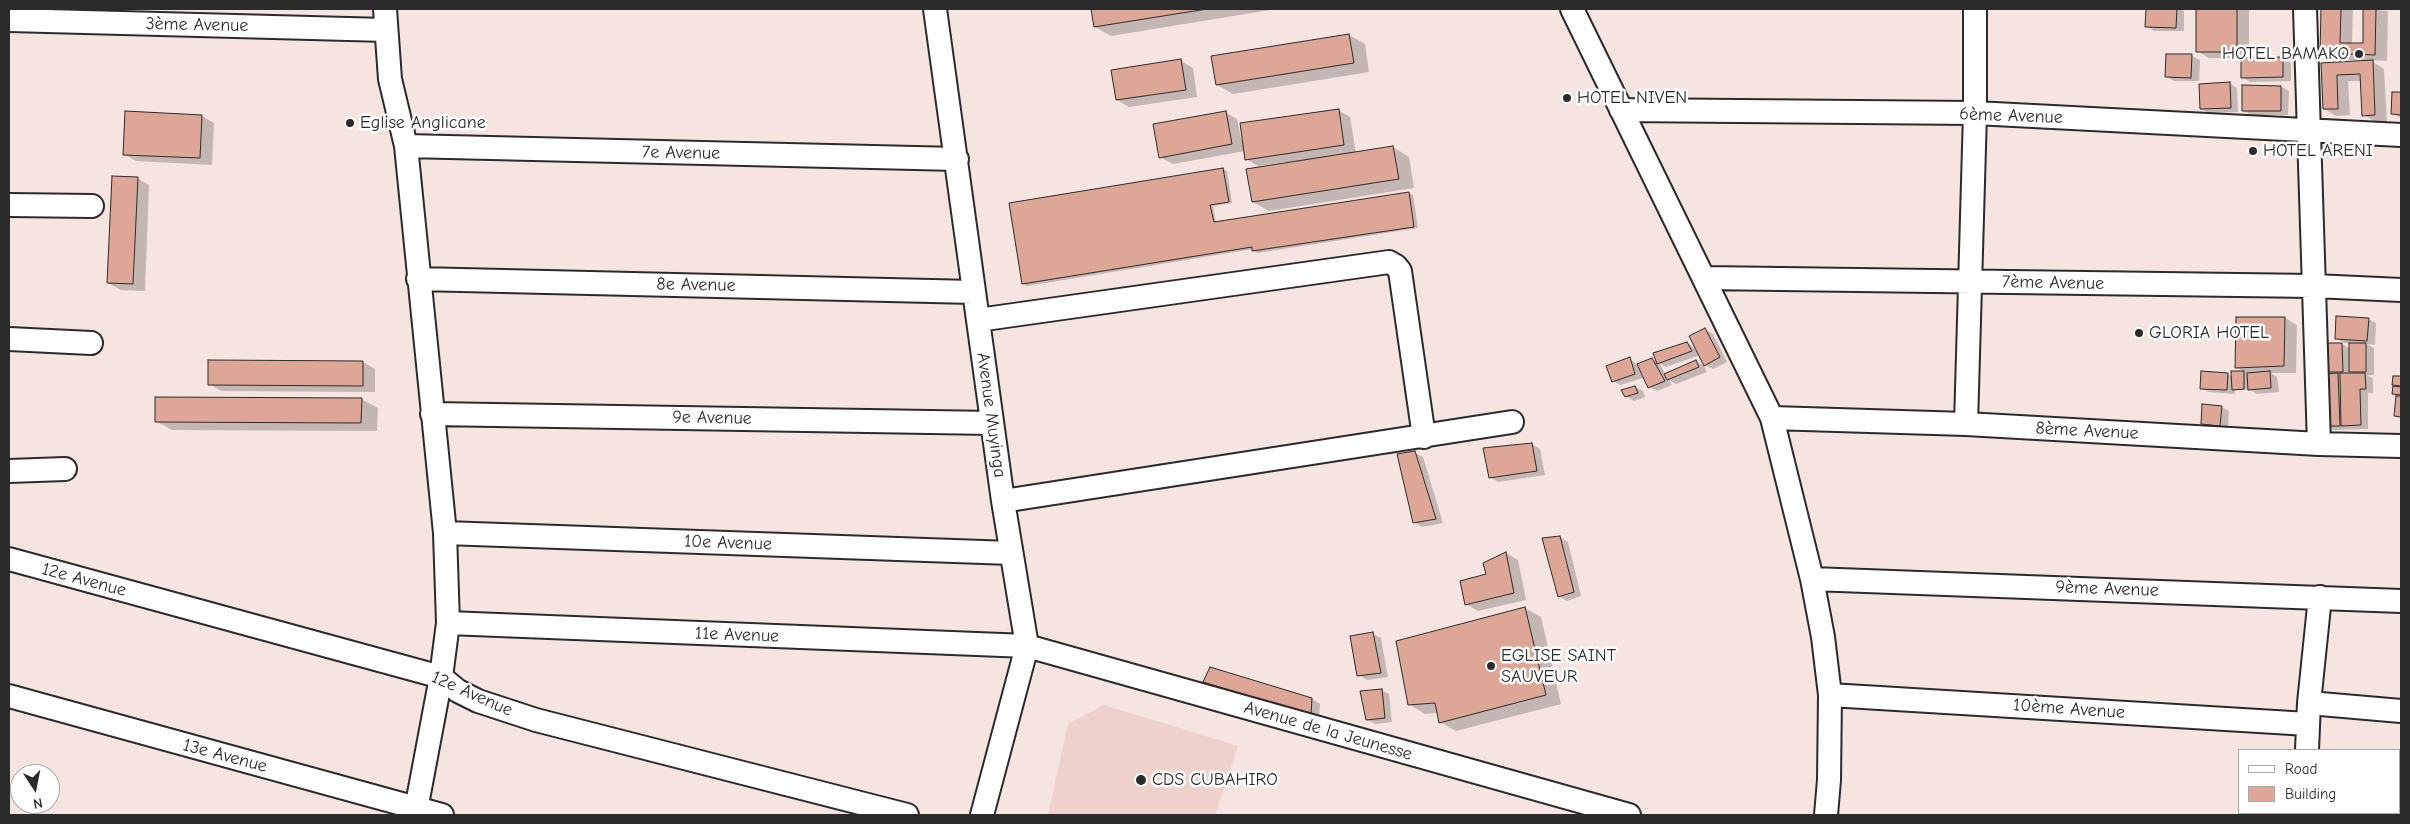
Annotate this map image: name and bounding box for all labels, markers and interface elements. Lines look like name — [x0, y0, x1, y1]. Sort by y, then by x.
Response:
street label: 3ème Avenue — [145, 13, 249, 37]
place label: HOTEL BAMAKO — [2222, 43, 2349, 65]
marker: HOTEL BAMAKO — [2353, 48, 2365, 60]
place label: HOTEL NIVEN — [1577, 87, 1687, 109]
marker: HOTEL NIVEN — [1561, 92, 1573, 104]
street label: 6ème Avenue — [1959, 103, 2063, 129]
place label: Eglise Anglicane — [360, 112, 486, 134]
marker: Eglise Anglicane — [344, 117, 356, 129]
place label: HOTEL ARENI — [2263, 140, 2373, 162]
street label: 7e Avenue — [642, 142, 720, 164]
marker: HOTEL ARENI — [2247, 145, 2259, 157]
street label: 7ème Avenue — [2002, 271, 2104, 295]
street label: 8e Avenue — [656, 274, 736, 296]
place label: GLORIA HOTEL — [2149, 322, 2269, 344]
marker: GLORIA HOTEL — [2133, 327, 2145, 339]
street label: Avenue Muyinga — [972, 351, 1010, 479]
street label: 9e Avenue — [672, 407, 752, 429]
street label: 8ème Avenue — [2035, 418, 2139, 444]
street label: 10e Avenue — [684, 531, 772, 555]
street label: 12e Avenue — [39, 558, 129, 602]
street label: 9ème Avenue — [2055, 576, 2159, 602]
street label: 11e Avenue — [695, 623, 779, 647]
place label: EGLISE SAINT SAUVEUR — [1501, 645, 1616, 688]
marker: EGLISE SAINT SAUVEUR — [1485, 660, 1497, 672]
street label: 12e Avenue — [428, 667, 516, 721]
street label: 10ème Avenue — [2012, 694, 2126, 724]
street label: Avenue de la Jeunesse — [1241, 697, 1415, 765]
street label: 13e Avenue — [181, 734, 269, 778]
legend — [2238, 749, 2400, 814]
text: Road — [2285, 760, 2317, 778]
north arrow — [10, 764, 60, 814]
place label: CDS CUBAHIRO — [1152, 769, 1278, 791]
marker: CDS CUBAHIRO — [1134, 773, 1148, 787]
text: Building — [2285, 785, 2336, 803]
text: N — [32, 794, 44, 812]

